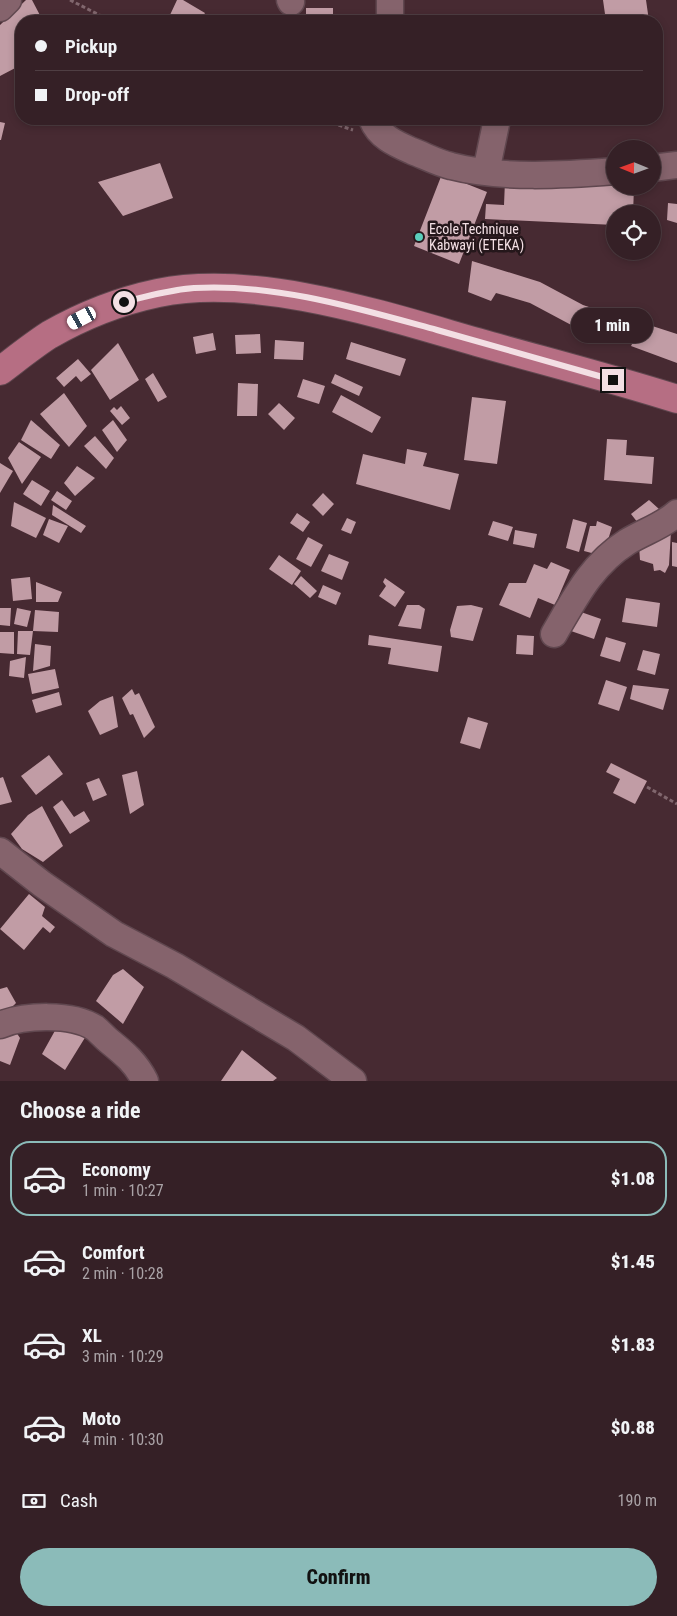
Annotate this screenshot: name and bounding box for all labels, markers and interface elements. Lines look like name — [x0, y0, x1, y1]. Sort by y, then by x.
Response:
text: Pickup — [65, 35, 117, 58]
text: Drop-off — [65, 83, 129, 106]
north arrow — [606, 140, 661, 195]
map controls — [606, 140, 661, 260]
button: locate — [606, 205, 661, 260]
place label: Ecole Technique Kabwayi (ETEKA) — [429, 221, 524, 254]
marker: Ecole Technique Kabwayi (ETEKA) — [413, 231, 425, 243]
route start — [113, 291, 135, 313]
car — [65, 304, 98, 332]
callout: 1 min — [572, 308, 654, 342]
text: 1 min — [594, 316, 630, 335]
route end — [602, 369, 624, 391]
text: Choose a ride — [20, 1098, 141, 1123]
icon: car — [22, 1156, 67, 1201]
text: Economy — [82, 1158, 151, 1181]
text: $1.08 — [611, 1167, 655, 1190]
text: 1 min · 10:27 — [82, 1181, 164, 1200]
icon: car — [22, 1239, 67, 1284]
text: Comfort — [82, 1241, 145, 1264]
text: $1.45 — [611, 1250, 655, 1273]
text: 2 min · 10:28 — [82, 1264, 164, 1283]
icon: car — [22, 1322, 67, 1367]
text: XL — [82, 1324, 102, 1347]
text: $1.83 — [611, 1333, 655, 1356]
text: 3 min · 10:29 — [82, 1347, 164, 1366]
icon: car — [22, 1405, 67, 1450]
text: Moto — [82, 1407, 121, 1430]
text: $0.88 — [611, 1416, 655, 1439]
text: 4 min · 10:30 — [82, 1430, 164, 1449]
icon: cash — [20, 1487, 48, 1515]
text: Cash — [60, 1489, 98, 1512]
text: 190 m — [618, 1491, 657, 1510]
button: Confirm — [20, 1548, 657, 1606]

